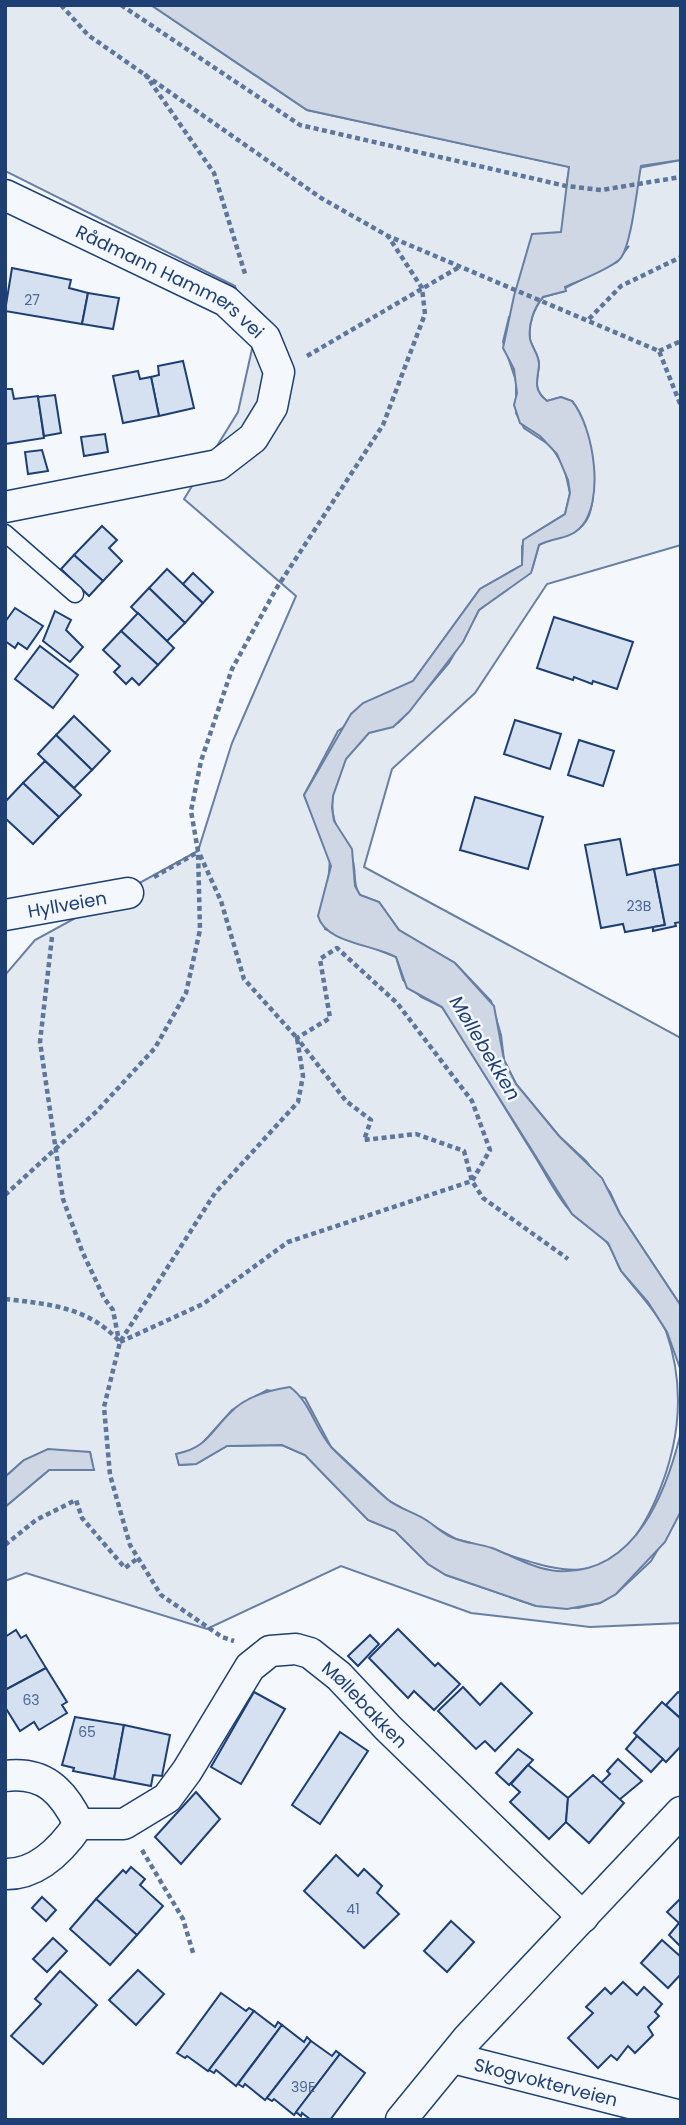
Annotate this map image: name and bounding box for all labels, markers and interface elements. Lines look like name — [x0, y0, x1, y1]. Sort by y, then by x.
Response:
street label: Rådmann Hammers vei — [72, 218, 270, 344]
house number: 27 — [24, 290, 40, 310]
street label: Hyllveien — [25, 885, 109, 923]
house number: 23B — [627, 896, 651, 916]
water label: Møllebekken — [443, 991, 527, 1105]
street label: Møllebakken — [317, 1655, 413, 1753]
house number: 63 — [22, 1690, 40, 1710]
house number: 65 — [78, 1722, 96, 1742]
house number: 41 — [346, 1899, 360, 1919]
street label: Skogvokterveien — [472, 2051, 621, 2112]
house number: 39E — [291, 2077, 315, 2097]

